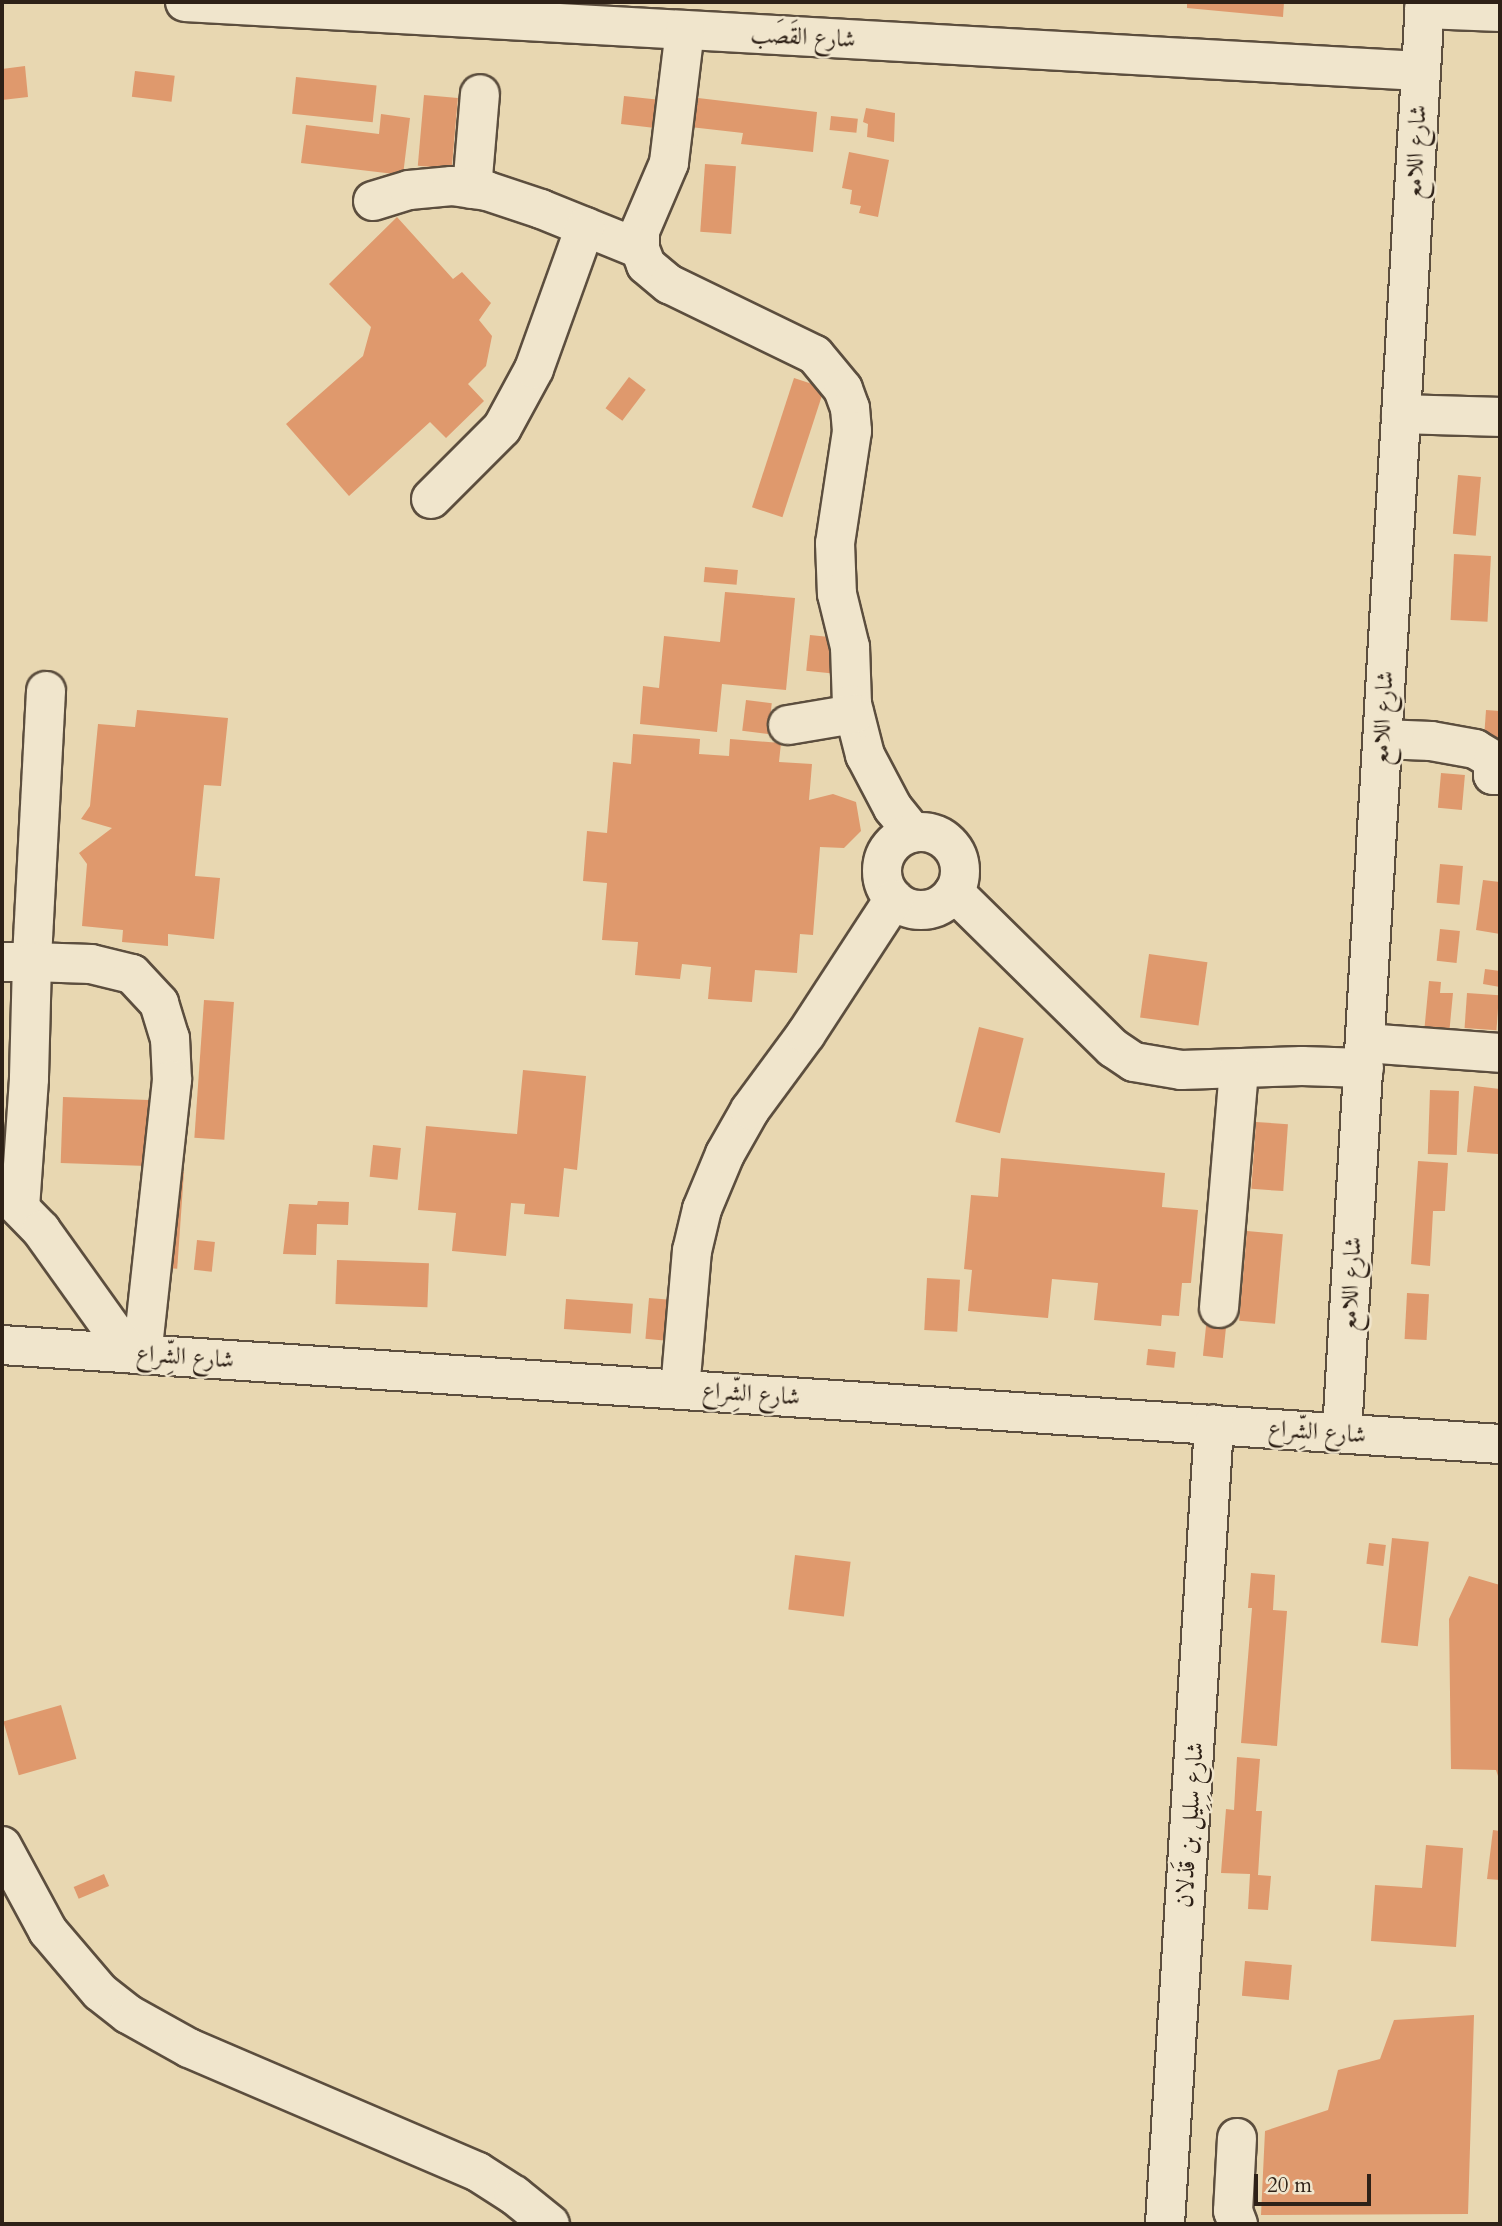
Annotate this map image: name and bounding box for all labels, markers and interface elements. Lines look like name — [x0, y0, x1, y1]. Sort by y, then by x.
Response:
street label: شارع القَصَب — [750, 20, 856, 54]
street label: شارع اللامع — [1399, 104, 1433, 200]
street label: شارع اللامع — [1366, 670, 1400, 766]
street label: شارع اللامع — [1334, 1236, 1368, 1332]
street label: شارع الشِّراع — [135, 1339, 235, 1375]
street label: شارع الشِّراع — [701, 1376, 801, 1412]
street label: شارع الشِّراع — [1267, 1414, 1367, 1450]
street label: شارع سِلِيل بن قَذلان — [1170, 1741, 1210, 1909]
scale bar — [1257, 2160, 1374, 2204]
text: 20 m — [1267, 2171, 1312, 2200]

